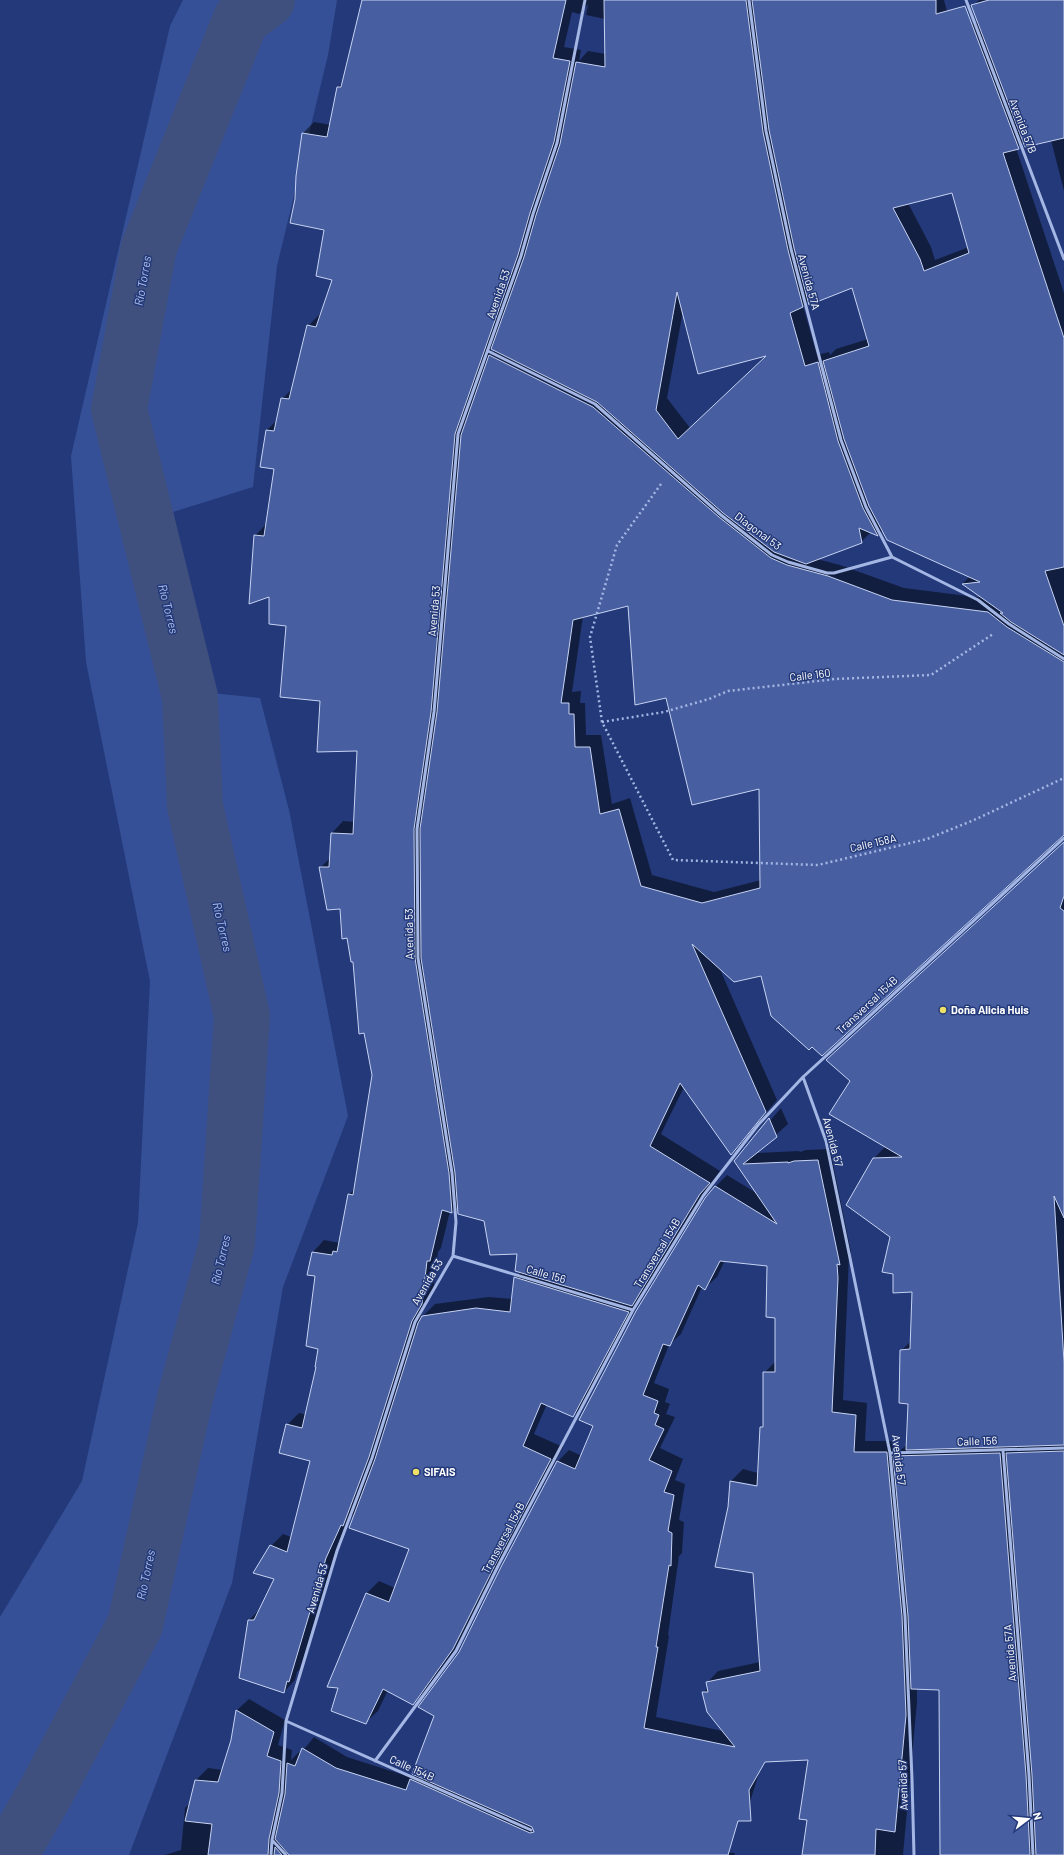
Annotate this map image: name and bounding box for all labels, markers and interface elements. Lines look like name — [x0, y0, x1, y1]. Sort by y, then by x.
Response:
street label: Avenida 57B — [1007, 97, 1040, 155]
street label: Avenida 57A — [796, 252, 823, 312]
water label: Río Torres — [131, 254, 153, 307]
street label: Avenida 53 — [483, 268, 512, 320]
street label: Diagonal 53 — [733, 509, 784, 552]
water label: Río Torres — [156, 583, 182, 635]
street label: Avenida 53 — [425, 585, 442, 637]
street label: Calle 160 — [789, 666, 831, 683]
street label: Calle 158A — [848, 831, 898, 854]
water label: Río Torres — [210, 901, 236, 953]
street label: Avenida 53 — [402, 908, 415, 960]
street label: Transversal 154B — [833, 973, 900, 1036]
place label: Doña Alicia Huis — [951, 1003, 1029, 1016]
marker: Doña Alicia Huis — [938, 1005, 948, 1015]
street label: Avenida 57 — [821, 1116, 846, 1168]
street label: Transversal 154B — [631, 1215, 683, 1290]
water label: Río Torres — [208, 1233, 233, 1286]
street label: Avenida 53 — [408, 1256, 445, 1307]
street label: Calle 156 — [525, 1262, 568, 1285]
street label: Calle 156 — [957, 1433, 998, 1448]
street label: Avenida 57 — [890, 1434, 909, 1486]
place label: SIFAIS — [424, 1465, 456, 1478]
marker: SIFAIS — [411, 1467, 421, 1477]
street label: Transversal 154B — [478, 1500, 527, 1576]
water label: Río Torres — [133, 1548, 157, 1601]
street label: Avenida 53 — [303, 1561, 330, 1614]
street label: Avenida 57A — [1000, 1624, 1018, 1682]
street label: Calle 154B — [388, 1752, 437, 1783]
street label: Avenida 57 — [895, 1759, 910, 1811]
north arrow — [1008, 1799, 1048, 1839]
text: N — [1031, 1811, 1045, 1821]

